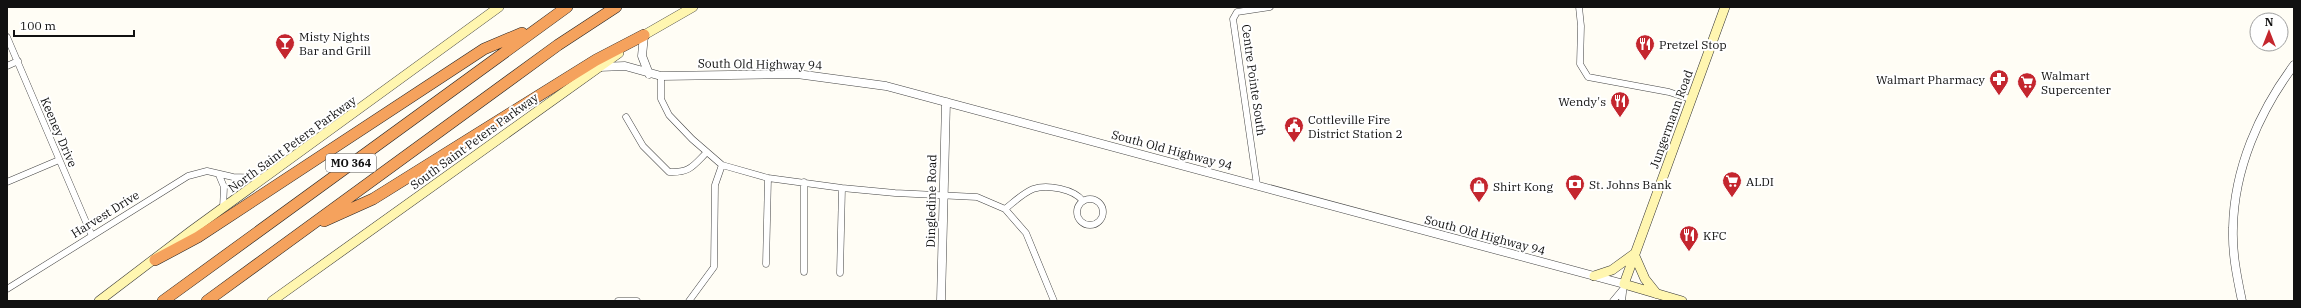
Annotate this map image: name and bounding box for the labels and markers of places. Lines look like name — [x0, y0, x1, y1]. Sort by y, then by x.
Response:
place label: Misty Nights Bar and Grill — [299, 29, 371, 58]
bar icon: Misty Nights Bar and Grill — [274, 32, 296, 60]
restaurant icon: Pretzel Stop — [1634, 33, 1656, 61]
place label: Pretzel Stop — [1659, 37, 1727, 52]
pharmacy icon: Walmart Pharmacy — [1988, 68, 2010, 96]
place label: Walmart Supercenter — [2041, 68, 2112, 97]
supermarket icon: Walmart Supercenter — [2016, 71, 2038, 99]
place label: Walmart Pharmacy — [1876, 72, 1986, 87]
restaurant icon: Wendy's — [1609, 90, 1631, 118]
place label: Wendy's — [1558, 94, 1606, 109]
place label: Cottleville Fire District Station 2 — [1308, 112, 1403, 141]
public building icon: Cottleville Fire District Station 2 — [1283, 115, 1305, 143]
supermarket icon: ALDI — [1721, 170, 1743, 198]
bank icon: St. Johns Bank — [1564, 173, 1586, 201]
place label: ALDI — [1746, 174, 1774, 189]
shop icon: Shirt Kong — [1468, 175, 1490, 203]
place label: St. Johns Bank — [1589, 177, 1672, 192]
place label: Shirt Kong — [1493, 179, 1553, 194]
restaurant icon: KFC — [1678, 224, 1700, 252]
place label: KFC — [1703, 228, 1727, 243]

